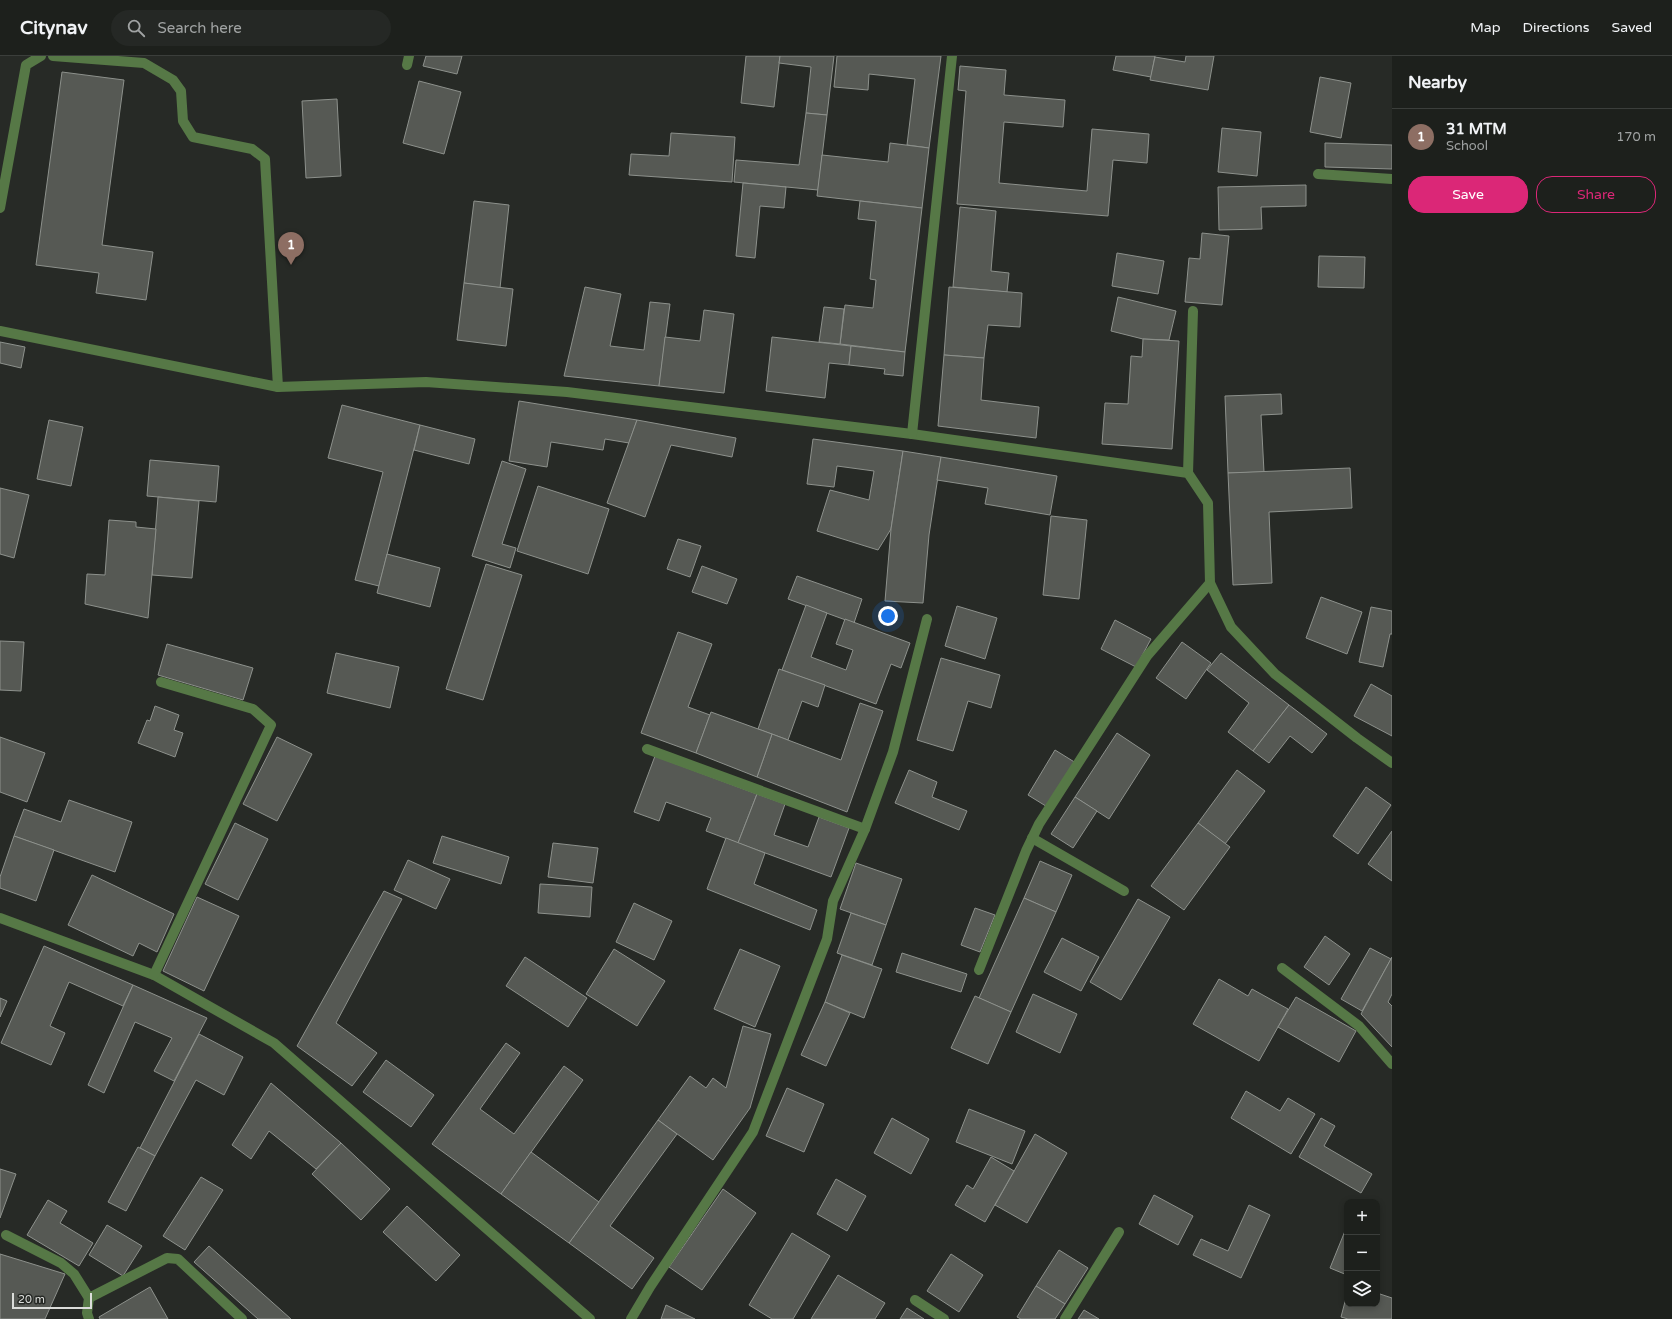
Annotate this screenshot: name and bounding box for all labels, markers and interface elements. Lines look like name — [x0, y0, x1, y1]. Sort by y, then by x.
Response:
search box — [111, 10, 391, 46]
text: Citynav — [20, 17, 87, 39]
icon: search — [125, 17, 147, 39]
text: Search here — [157, 19, 242, 37]
text: Map — [1470, 19, 1501, 36]
text: Directions — [1523, 19, 1590, 36]
text: Saved — [1612, 19, 1652, 36]
text: Nearby — [1408, 72, 1467, 93]
text: 31 MTM — [1446, 120, 1507, 138]
text: 1 — [1417, 129, 1425, 145]
text: 170 m — [1616, 129, 1656, 145]
text: School — [1446, 138, 1488, 154]
button: Save — [1408, 176, 1528, 213]
button: Share — [1536, 176, 1656, 213]
pin: 1 — [278, 232, 304, 265]
your location — [878, 606, 898, 626]
map controls — [1344, 1199, 1380, 1307]
button: + — [1344, 1199, 1380, 1235]
button: − — [1344, 1235, 1380, 1271]
button: layers — [1344, 1271, 1380, 1307]
scale bar — [12, 1291, 92, 1310]
text: 20 m — [18, 1293, 45, 1306]

